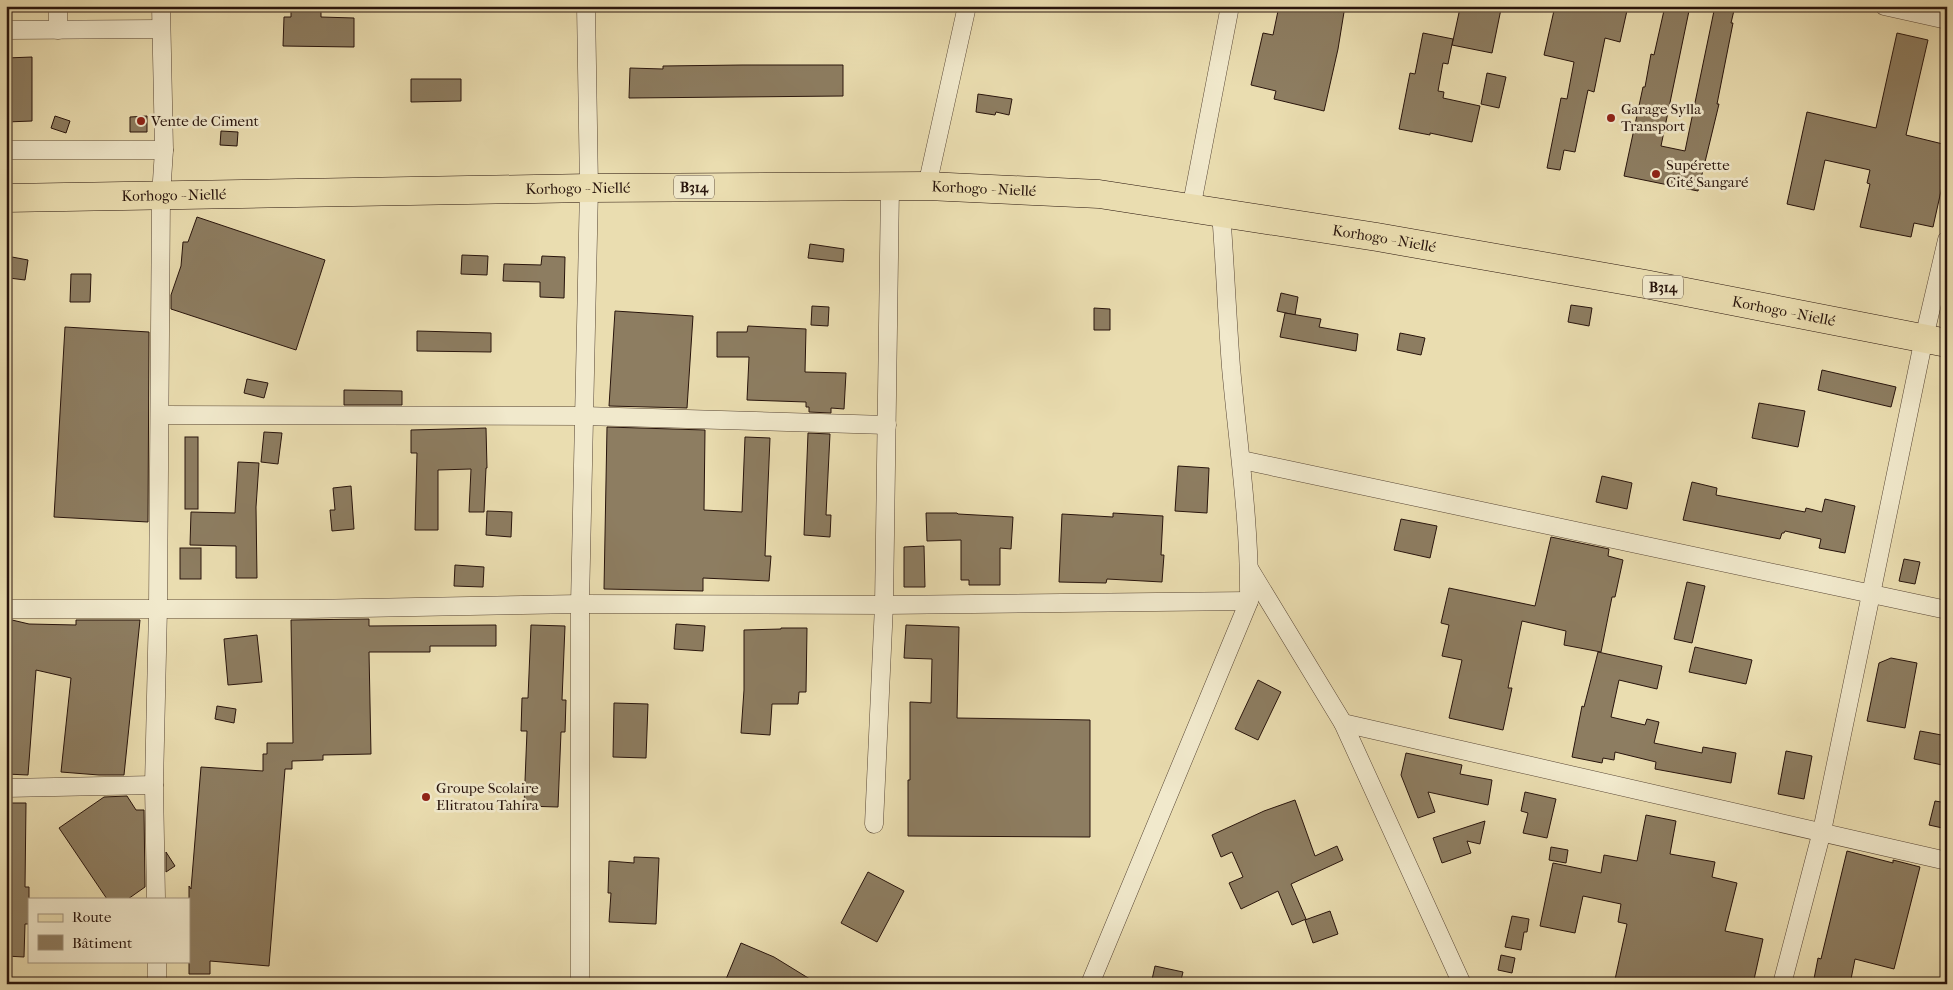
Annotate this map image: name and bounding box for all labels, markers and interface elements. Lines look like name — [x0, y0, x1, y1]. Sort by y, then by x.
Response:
place label: Garage Sylla Transport — [1621, 100, 1702, 135]
place label: Vente de Ciment — [150, 112, 260, 130]
marker: Garage Sylla Transport — [1605, 112, 1617, 124]
marker: Vente de Ciment — [135, 115, 147, 127]
place label: Supérette Cité Sangaré — [1666, 156, 1749, 191]
marker: Supérette Cité Sangaré — [1650, 168, 1662, 180]
road number: B314 — [674, 176, 714, 198]
street label: Korhogo - Niellé — [931, 177, 1037, 200]
street label: Korhogo - Niellé — [525, 179, 631, 198]
street label: Korhogo - Niellé — [121, 185, 227, 205]
street label: Korhogo - Niellé — [1331, 221, 1438, 256]
road number: B314 — [1643, 276, 1683, 298]
street label: Korhogo - Niellé — [1730, 292, 1837, 330]
place label: Groupe Scolaire Elitratou Tahira — [436, 779, 540, 814]
marker: Groupe Scolaire Elitratou Tahira — [420, 791, 432, 803]
legend — [28, 898, 190, 962]
text: Route — [72, 908, 112, 926]
text: Bâtiment — [72, 934, 133, 952]

